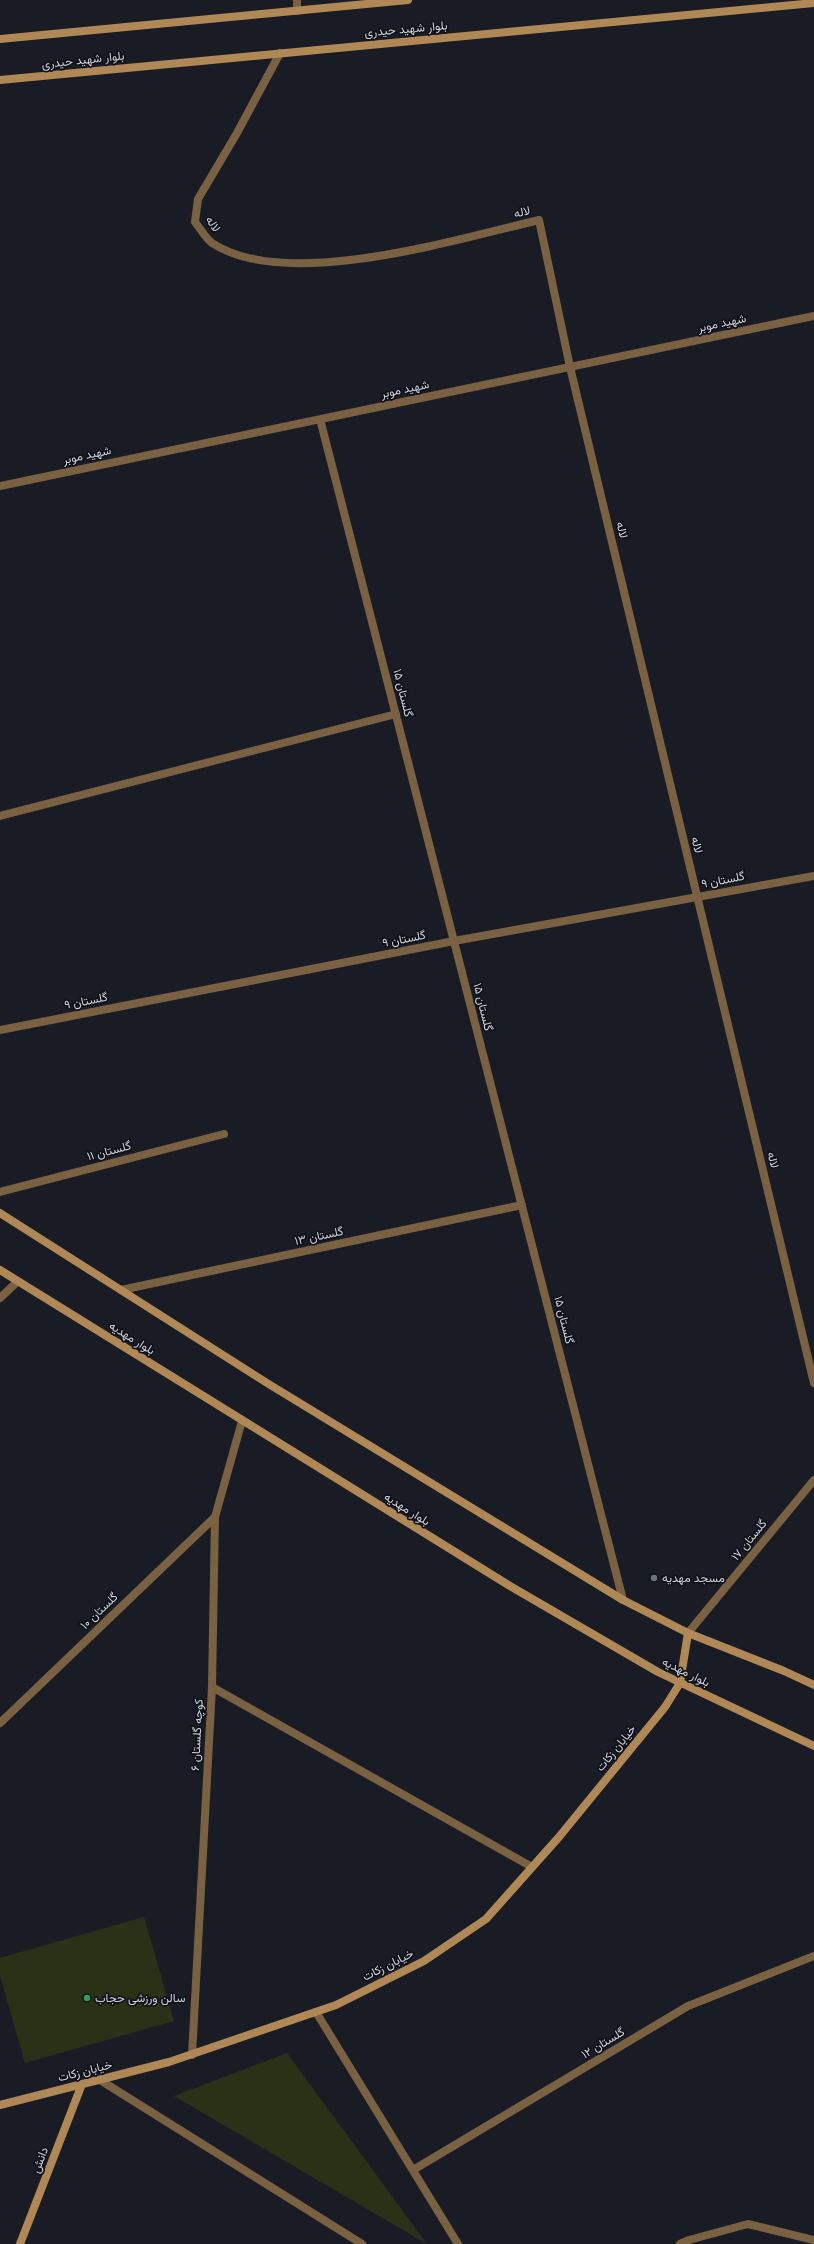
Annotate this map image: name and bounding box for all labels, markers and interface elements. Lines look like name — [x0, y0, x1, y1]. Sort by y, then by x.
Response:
street label: بلوار شهید حیدری — [364, 18, 448, 40]
street label: بلوار شهید حیدری — [41, 48, 125, 72]
street label: لاله — [512, 203, 532, 221]
street label: لاله — [202, 213, 224, 235]
street label: شهید موبر — [696, 311, 748, 335]
street label: شهید موبر — [379, 377, 431, 401]
street label: شهید موبر — [61, 443, 113, 467]
street label: لاله — [613, 520, 631, 540]
street label: گلستان ۱۵ — [390, 668, 416, 718]
street label: لاله — [688, 835, 706, 855]
street label: گلستان ۹ — [700, 869, 746, 891]
street label: گلستان ۹ — [381, 928, 427, 950]
street label: گلستان ۱۵ — [470, 982, 496, 1032]
street label: گلستان ۹ — [63, 990, 109, 1012]
street label: گلستان ۱۱ — [85, 1138, 133, 1164]
street label: لاله — [764, 1150, 782, 1170]
street label: گلستان ۱۳ — [293, 1224, 345, 1248]
street label: گلستان ۱۵ — [551, 1295, 577, 1345]
street label: بلوار مهدیه — [106, 1318, 158, 1358]
street label: بلوار مهدیه — [381, 1489, 433, 1529]
street label: گلستان ۱۷ — [728, 1517, 770, 1563]
place label: مسجد مهدیه — [662, 1571, 725, 1585]
marker: مسجد مهدیه — [649, 1573, 659, 1583]
street label: گلستان ۱۰ — [77, 1590, 121, 1632]
street label: بلوار مهدیه — [660, 1654, 712, 1690]
street label: کوچه گلستان ۶ — [188, 1699, 206, 1771]
street label: خیابان زکات — [593, 1722, 639, 1774]
street label: خیابان زکات — [360, 1946, 416, 1984]
place label: سالن ورزشی حجاب — [95, 1991, 185, 2005]
marker: سالن ورزشی حجاب — [82, 1993, 92, 2003]
street label: گلستان ۱۲ — [579, 2024, 627, 2062]
street label: خیابان زکات — [56, 2057, 114, 2085]
street label: دانش — [28, 2145, 52, 2175]

